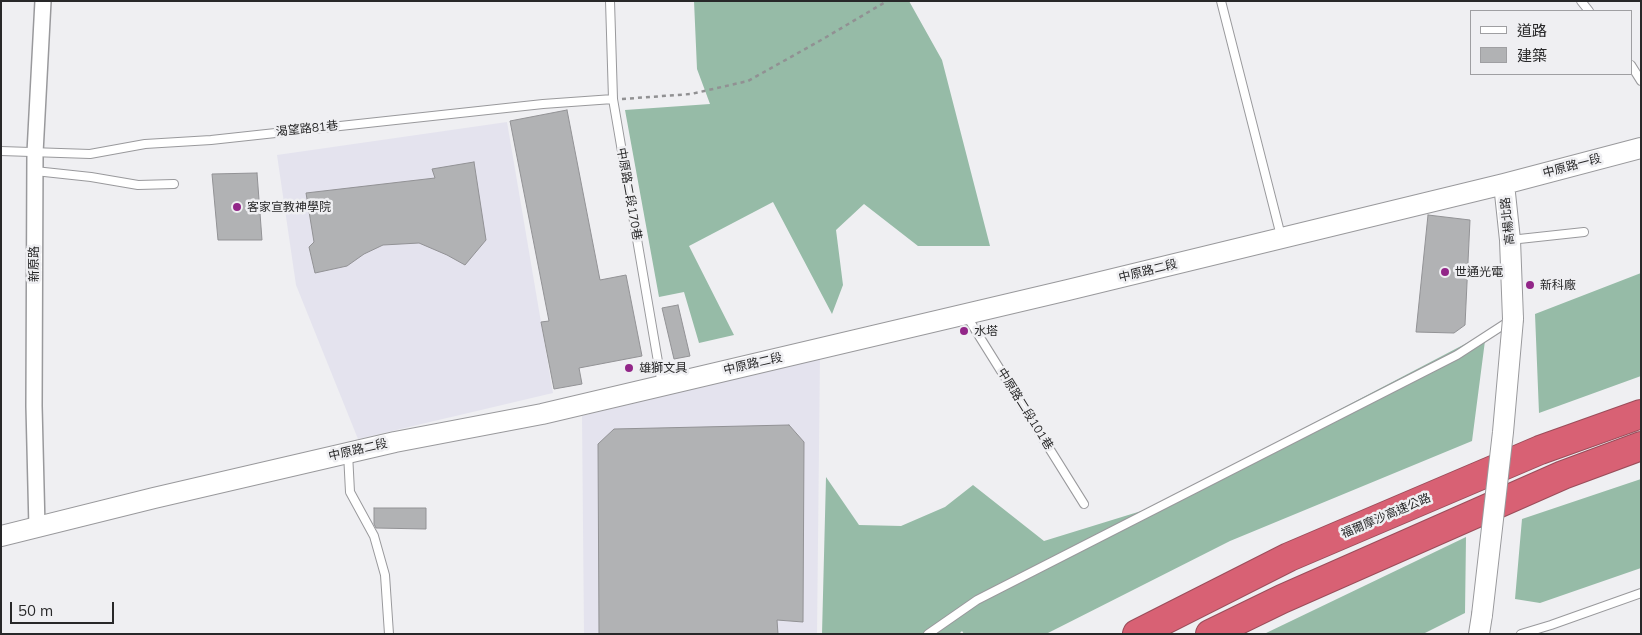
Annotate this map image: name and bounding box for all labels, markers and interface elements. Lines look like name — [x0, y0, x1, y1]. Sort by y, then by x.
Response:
legend — [1470, 10, 1632, 75]
text: 道路 — [1517, 21, 1547, 40]
text: 建築 — [1517, 46, 1547, 65]
street label: 渴望路81巷 — [275, 119, 339, 139]
street label: 中原路二段170巷 — [614, 147, 644, 241]
street label: 中原路一段 — [1541, 151, 1603, 181]
street label: 高楊北路 — [1498, 196, 1518, 246]
place label: 客家宣教神學院 — [247, 200, 331, 214]
marker: 客家宣教神學院 — [231, 201, 243, 213]
street label: 新原路 — [27, 246, 41, 282]
street label: 中原路二段 — [1117, 257, 1179, 285]
place label: 世通光電 — [1455, 265, 1503, 279]
marker: 世通光電 — [1439, 266, 1451, 278]
place label: 新科廠 — [1540, 278, 1576, 292]
marker: 新科廠 — [1524, 279, 1536, 291]
place label: 水塔 — [974, 324, 998, 338]
marker: 水塔 — [958, 325, 970, 337]
street label: 中原路二段 — [722, 350, 784, 378]
place label: 雄獅文具 — [639, 361, 687, 375]
marker: 雄獅文具 — [623, 362, 635, 374]
street label: 中原路二段101巷 — [994, 365, 1056, 453]
street label: 中原路二段 — [327, 436, 389, 464]
street label: 福爾摩沙高速公路 — [1339, 491, 1433, 541]
scale bar — [12, 592, 116, 624]
text: 50 m — [18, 601, 53, 620]

